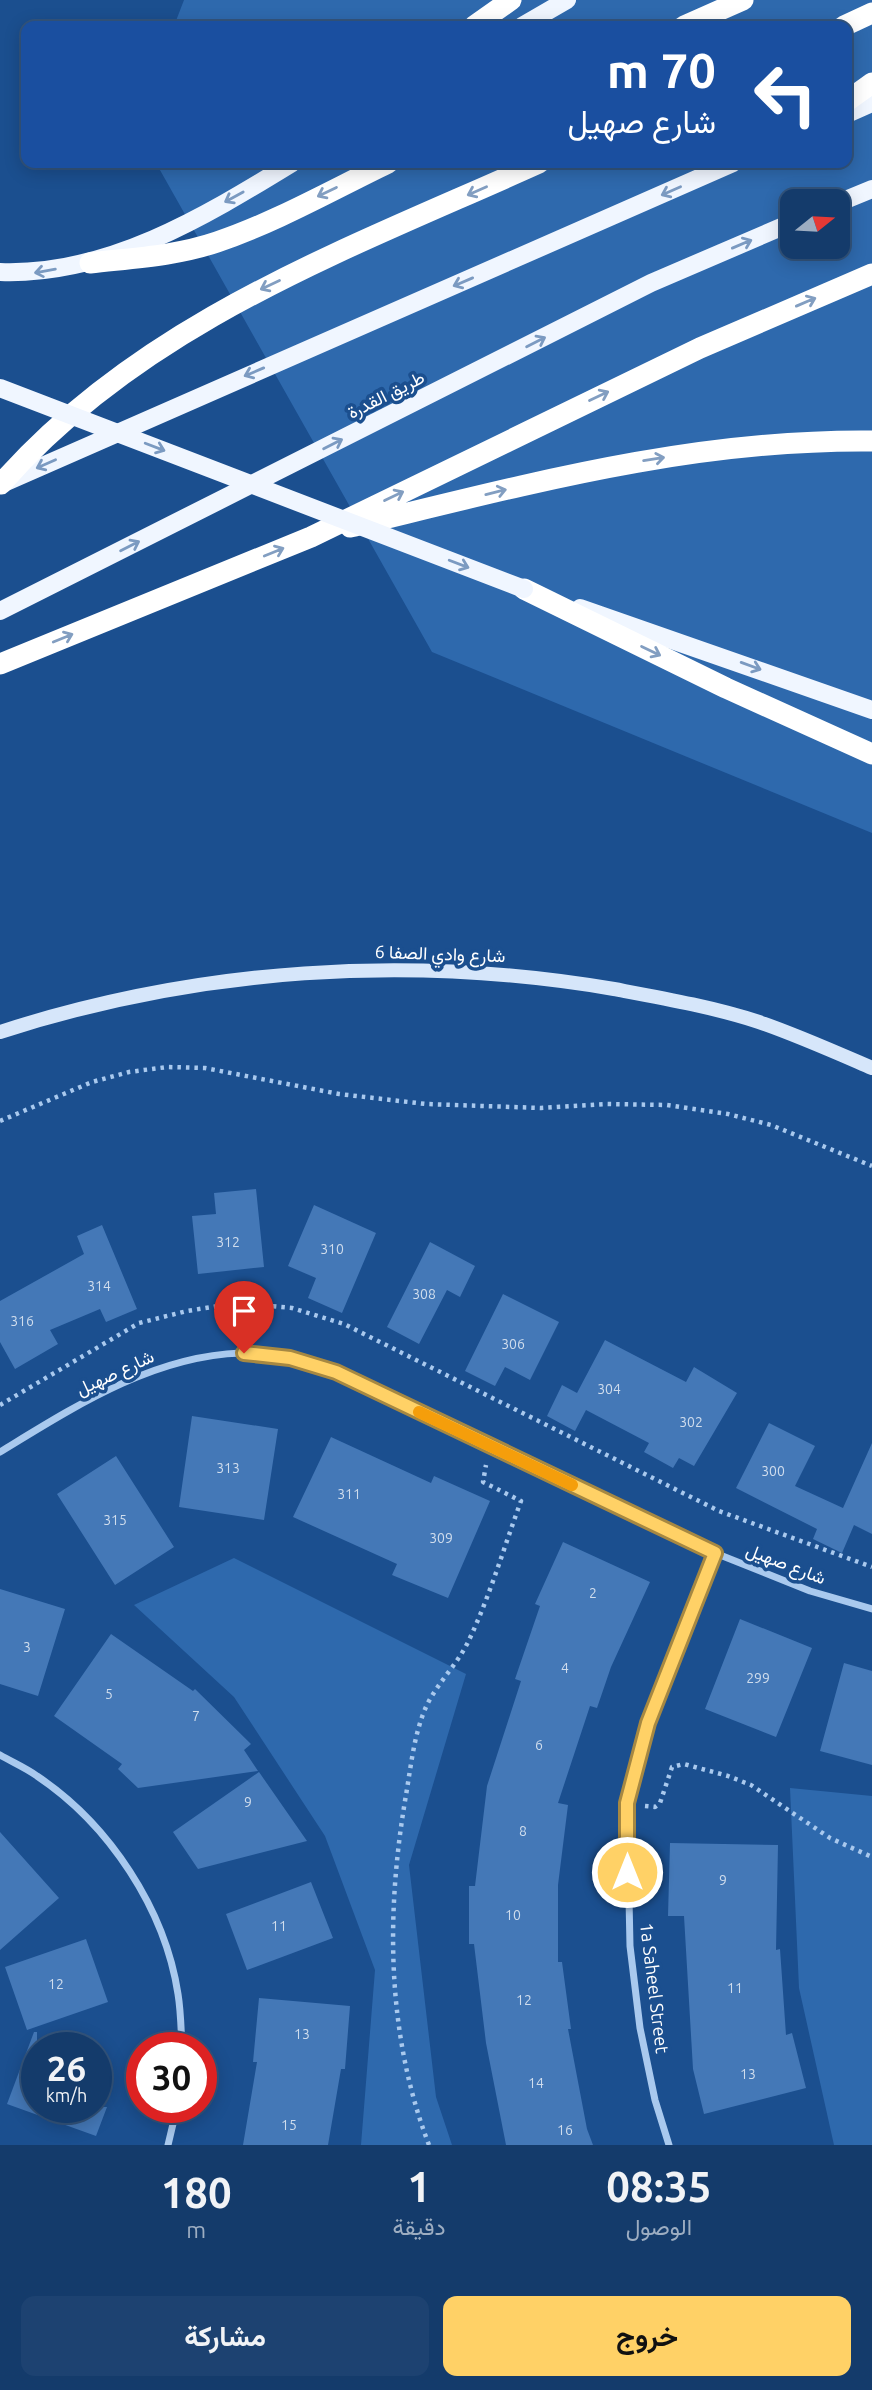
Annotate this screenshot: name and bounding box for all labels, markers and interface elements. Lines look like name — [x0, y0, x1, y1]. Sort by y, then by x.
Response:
text: 70 m — [607, 42, 716, 97]
icon: left — [740, 49, 831, 140]
text: شارع صهيل — [567, 103, 716, 139]
one-way arrow — [467, 185, 488, 198]
one-way arrow — [661, 185, 682, 198]
one-way arrow — [317, 186, 338, 200]
north arrow — [780, 189, 850, 259]
map controls — [780, 189, 850, 259]
one-way arrow — [224, 191, 244, 205]
one-way arrow — [730, 236, 752, 249]
one-way arrow — [34, 265, 57, 278]
one-way arrow — [453, 277, 474, 290]
one-way arrow — [260, 278, 281, 292]
one-way arrow — [795, 295, 816, 308]
one-way arrow — [526, 334, 546, 348]
street label: طريق القدرة — [344, 366, 428, 424]
one-way arrow — [244, 367, 265, 380]
one-way arrow — [588, 389, 609, 402]
one-way arrow — [322, 437, 343, 451]
one-way arrow — [144, 442, 166, 455]
one-way arrow — [642, 452, 665, 465]
one-way arrow — [36, 458, 57, 471]
one-way arrow — [484, 485, 507, 498]
one-way arrow — [383, 489, 404, 502]
one-way arrow — [119, 539, 140, 553]
one-way arrow — [263, 545, 284, 558]
one-way arrow — [448, 559, 470, 571]
one-way arrow — [52, 631, 74, 644]
one-way arrow — [640, 645, 661, 659]
one-way arrow — [739, 661, 761, 674]
street label: شارع وادي الصفا 6 — [374, 941, 506, 971]
house number: 312 — [216, 1234, 240, 1250]
house number: 310 — [320, 1241, 344, 1257]
house number: 314 — [87, 1278, 111, 1294]
pin — [214, 1281, 274, 1353]
house number: 308 — [412, 1286, 436, 1302]
icon: arrive — [225, 1292, 263, 1330]
house number: 316 — [10, 1313, 34, 1329]
house number: 306 — [501, 1336, 525, 1352]
street label: شارع صهيل — [72, 1345, 158, 1402]
house number: 304 — [597, 1381, 621, 1397]
house number: 302 — [679, 1414, 703, 1430]
house number: 313 — [216, 1460, 240, 1476]
house number: 300 — [761, 1463, 785, 1479]
house number: 311 — [337, 1486, 361, 1502]
house number: 315 — [103, 1512, 127, 1528]
house number: 309 — [429, 1530, 453, 1546]
street label: شارع صهيل — [743, 1539, 829, 1590]
house number: 2 — [589, 1585, 597, 1601]
house number: 3 — [23, 1639, 31, 1655]
house number: 4 — [561, 1660, 569, 1676]
house number: 299 — [746, 1670, 770, 1686]
house number: 5 — [105, 1686, 113, 1702]
house number: 7 — [192, 1708, 200, 1724]
house number: 6 — [535, 1737, 543, 1753]
house number: 9 — [244, 1794, 252, 1810]
house number: 8 — [519, 1823, 527, 1839]
position arrow — [590, 1835, 664, 1909]
house number: 9 — [719, 1872, 727, 1888]
house number: 10 — [505, 1907, 521, 1923]
house number: 11 — [271, 1918, 287, 1934]
street label: 1a Saheel Street — [637, 1921, 673, 2054]
house number: 12 — [48, 1976, 64, 1992]
house number: 11 — [727, 1980, 743, 1996]
house number: 12 — [516, 1992, 532, 2008]
house number: 13 — [294, 2026, 310, 2042]
speed limit sign: 30 — [126, 2032, 217, 2123]
text: 26 — [47, 2048, 86, 2088]
house number: 13 — [740, 2066, 756, 2082]
house number: 14 — [528, 2075, 544, 2091]
text: km/h — [46, 2085, 87, 2105]
house number: 15 — [281, 2117, 297, 2133]
house number: 16 — [557, 2122, 573, 2138]
text: 1 — [407, 2163, 431, 2210]
text: 08:35 — [606, 2163, 711, 2210]
text: 180 — [161, 2169, 232, 2216]
text: دقيقة — [392, 2214, 446, 2239]
text: الوصول — [626, 2214, 692, 2239]
text: m — [186, 2217, 206, 2242]
button: مشاركة — [21, 2296, 429, 2376]
button: خروج — [443, 2296, 851, 2376]

